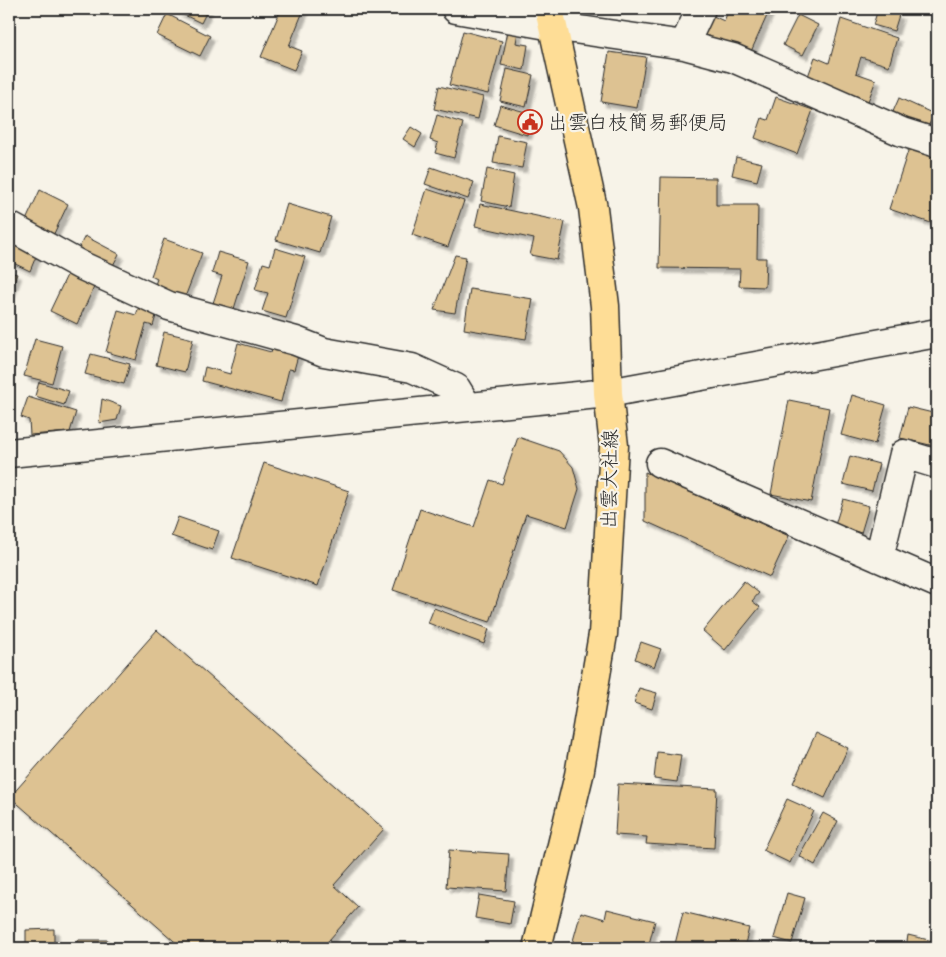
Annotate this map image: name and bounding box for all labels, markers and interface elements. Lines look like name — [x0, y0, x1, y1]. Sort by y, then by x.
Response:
public building icon: 出雲白枝簡易郵便局 — [517, 109, 543, 135]
place label: 出雲白枝簡易郵便局 — [548, 110, 728, 139]
street label: 出雲大社線 — [596, 429, 627, 529]

